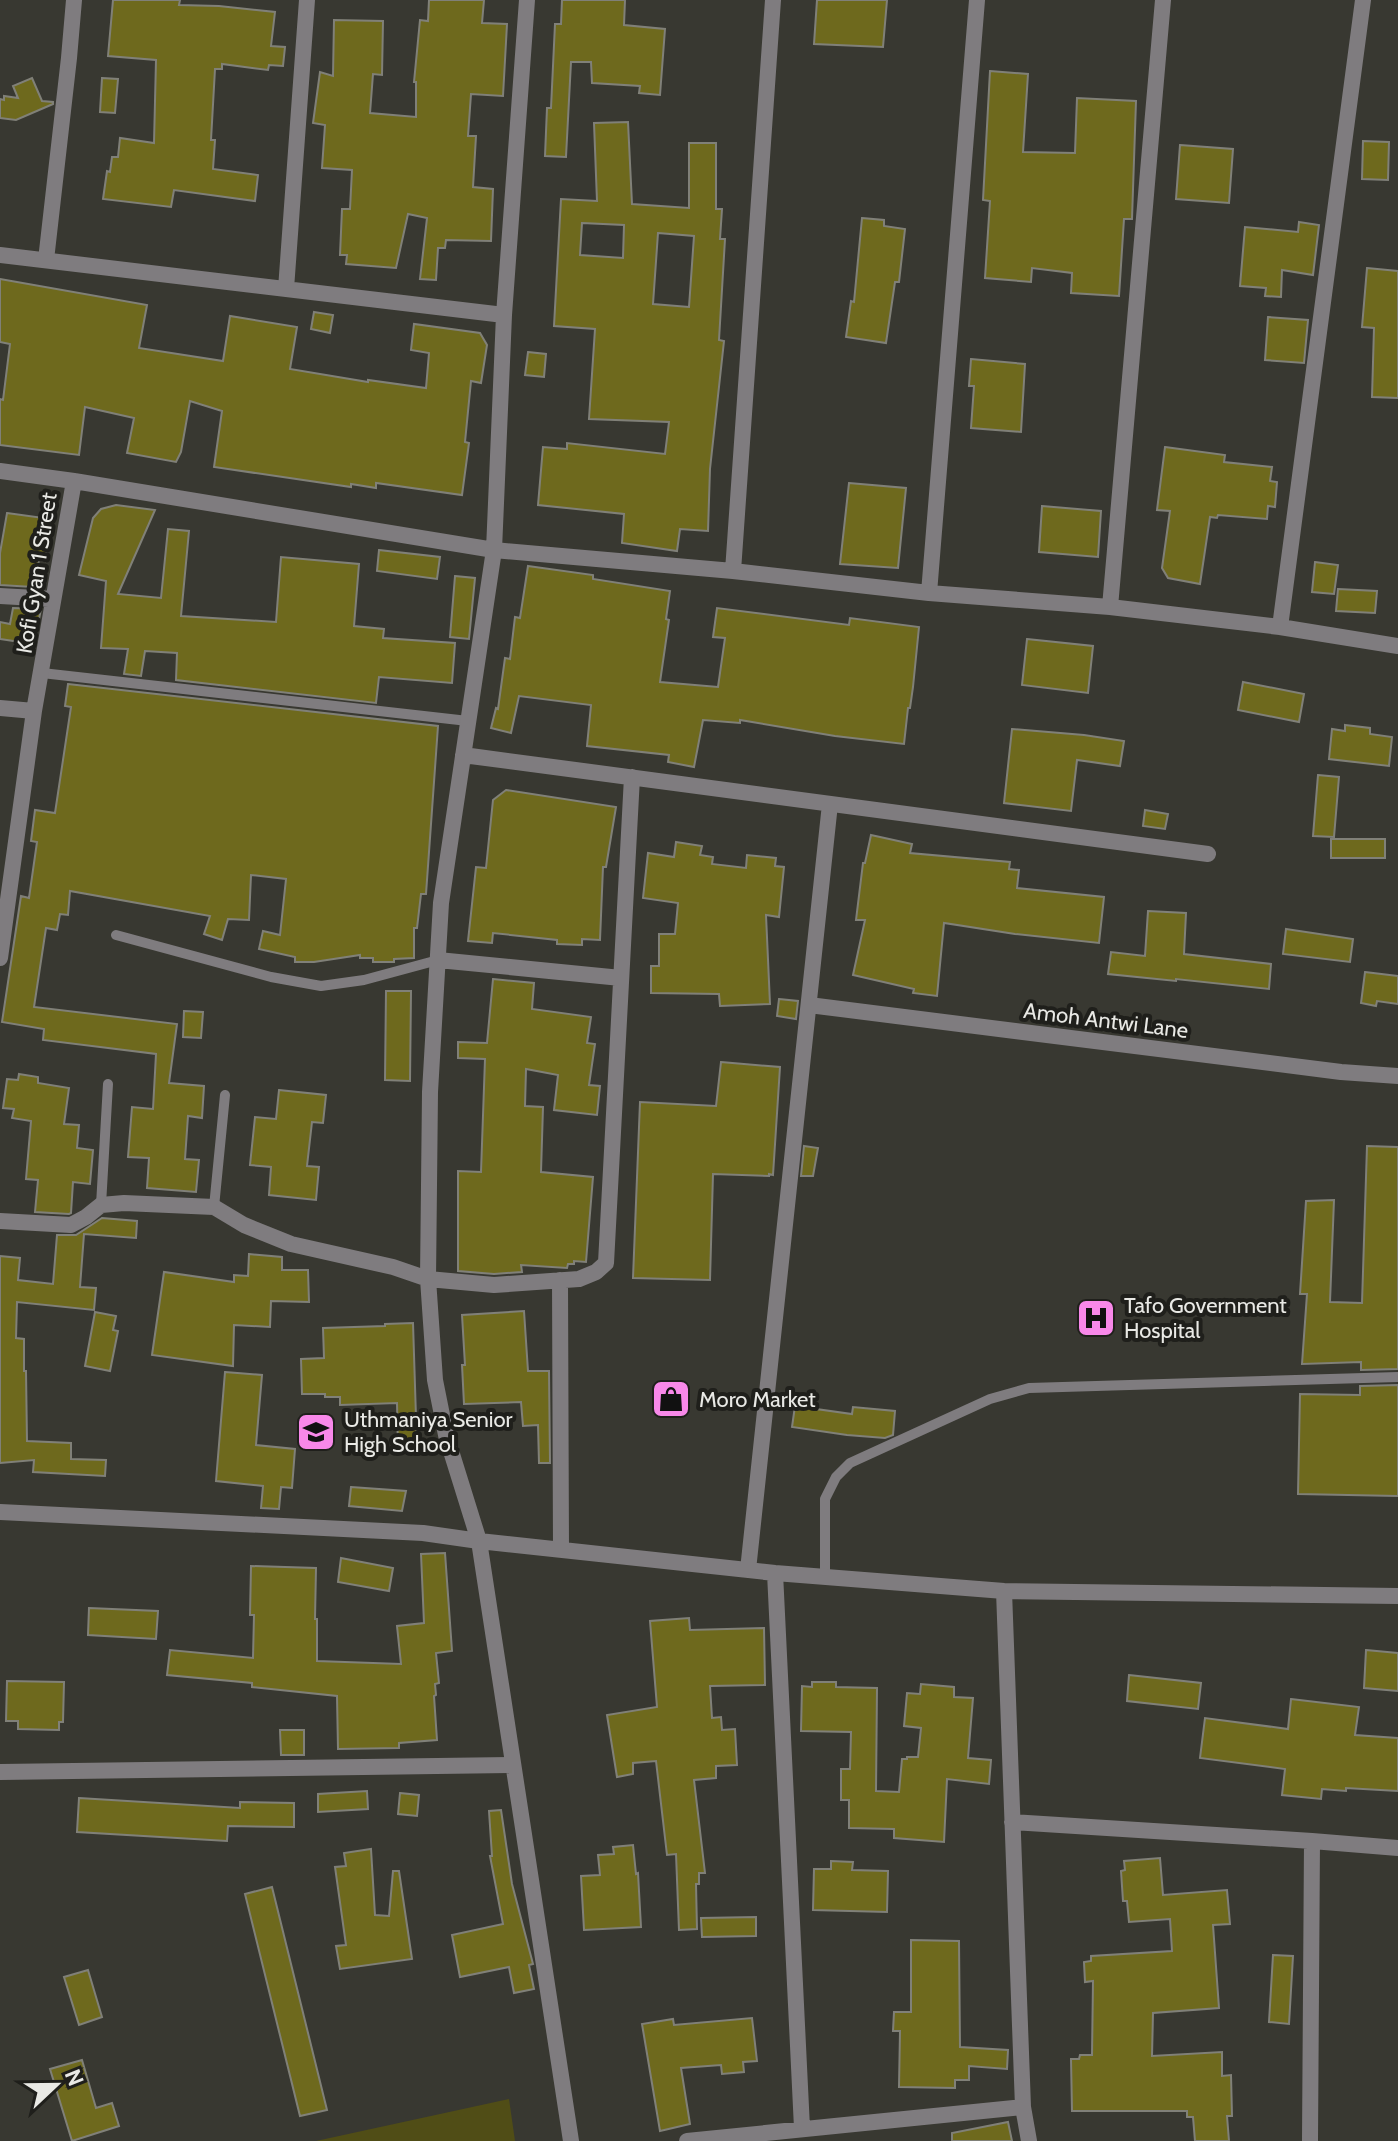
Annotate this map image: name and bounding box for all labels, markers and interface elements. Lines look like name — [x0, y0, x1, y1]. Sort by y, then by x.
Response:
street label: Kofi Gyan 1 Street — [10, 490, 63, 655]
street label: Amoh Antwi Lane — [1022, 997, 1190, 1044]
place label: Tafo Government Hospital — [1124, 1292, 1287, 1344]
hospital icon: Tafo Government Hospital — [1075, 1297, 1117, 1339]
shop icon: Moro Market — [650, 1378, 692, 1420]
place label: Moro Market — [699, 1386, 816, 1413]
place label: Uthmaniya Senior High School — [344, 1406, 513, 1458]
school or university icon: Uthmaniya Senior High School — [295, 1411, 337, 1453]
north arrow — [16, 2045, 96, 2125]
text: N — [59, 2065, 90, 2090]

